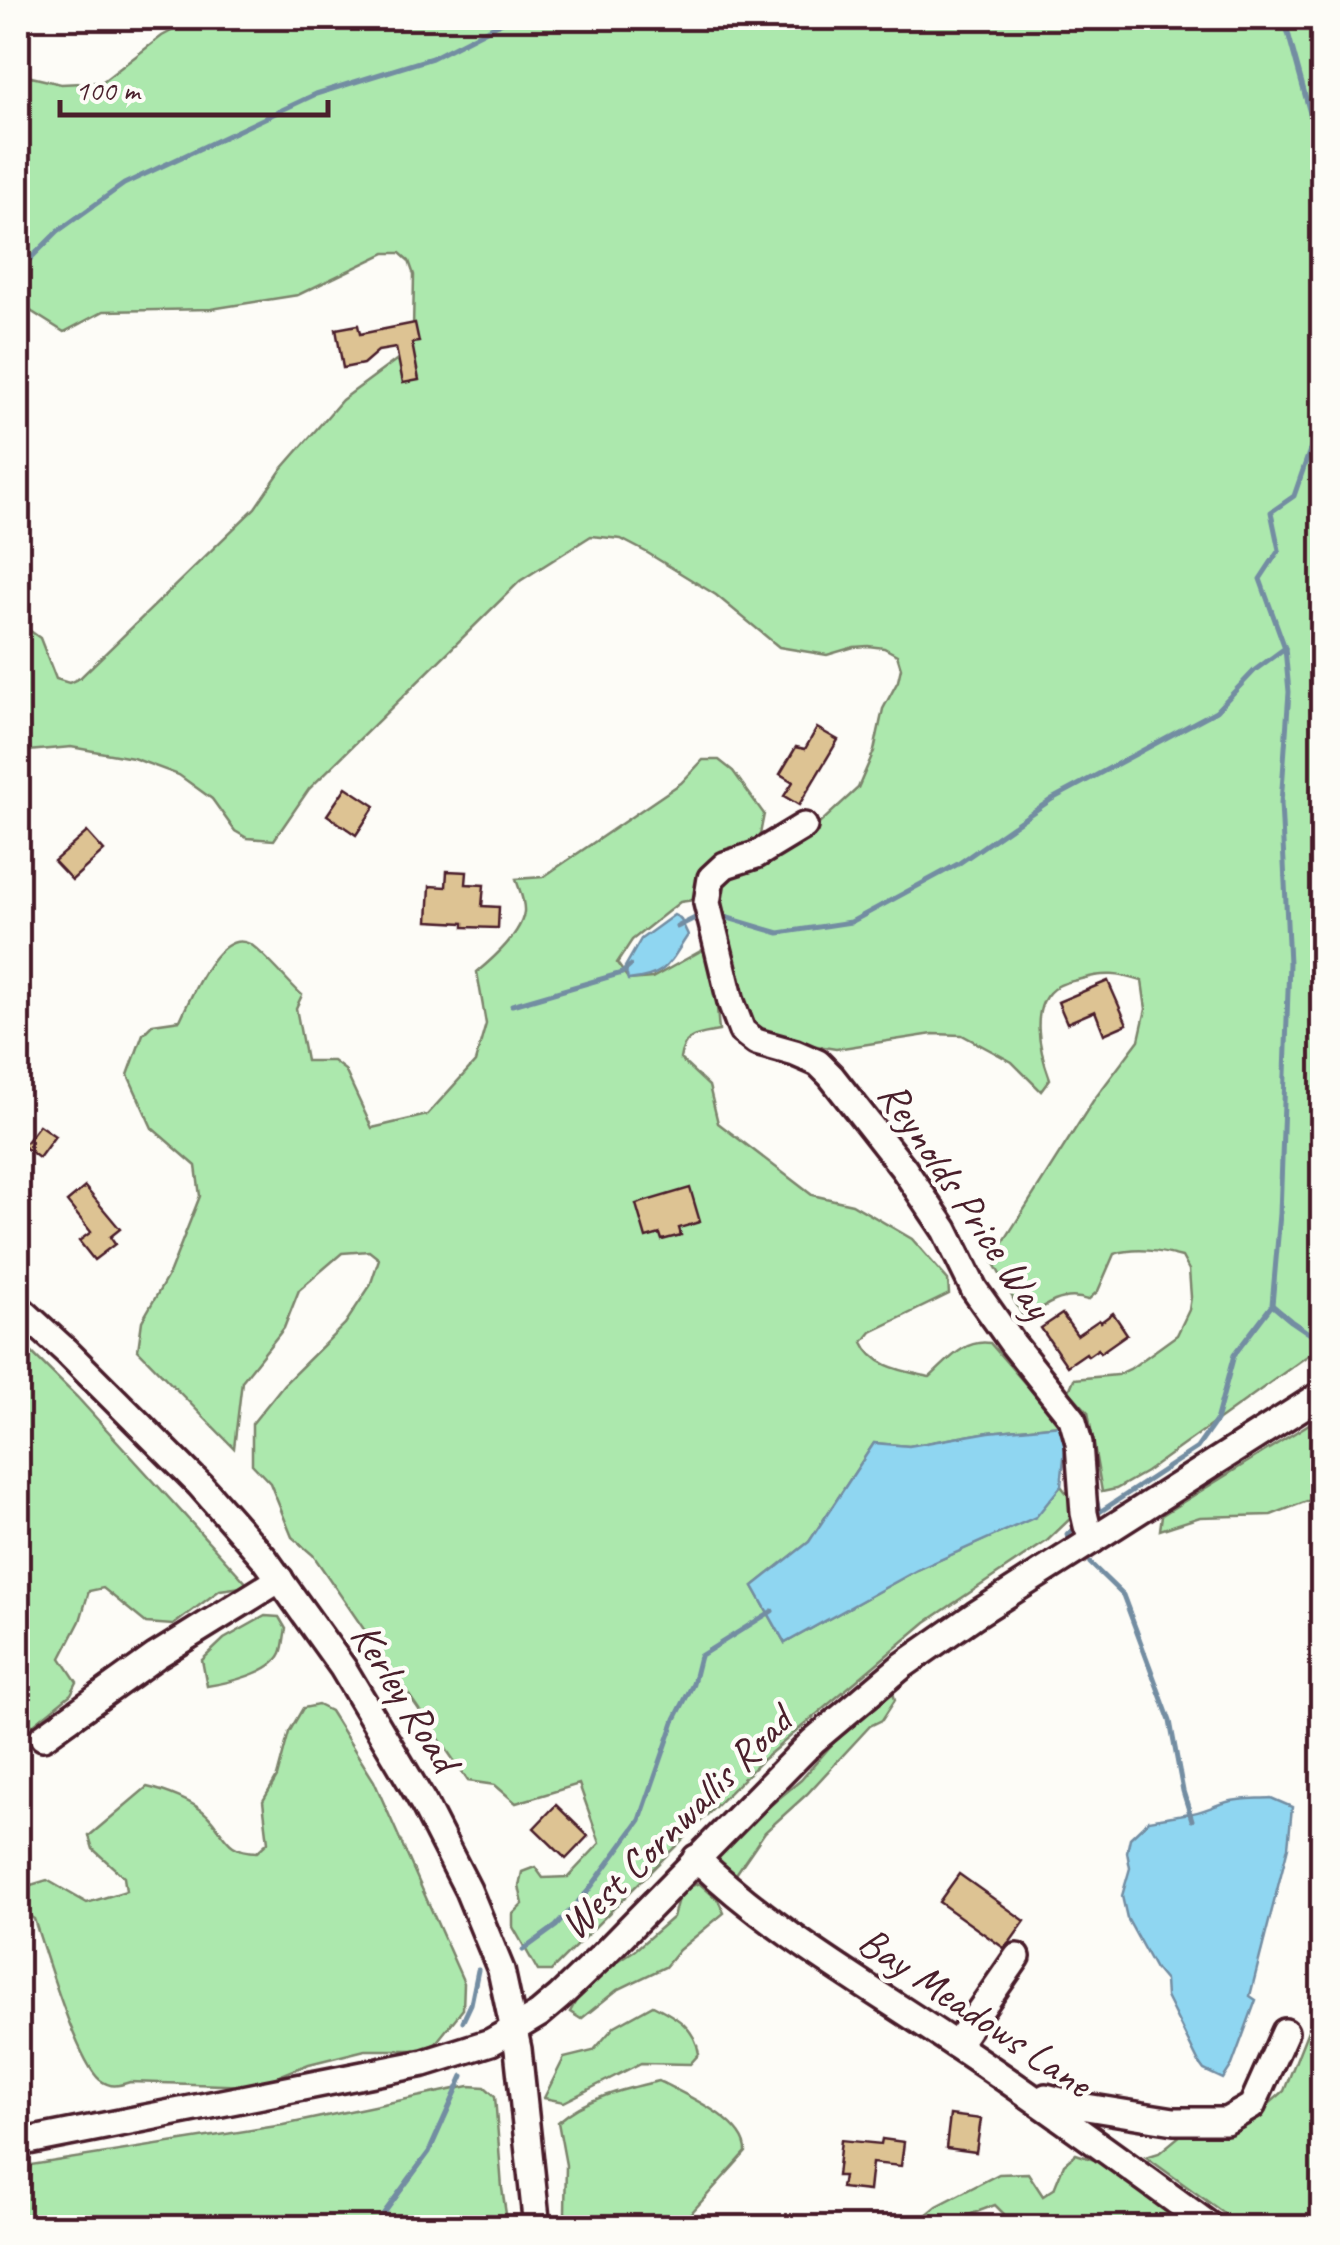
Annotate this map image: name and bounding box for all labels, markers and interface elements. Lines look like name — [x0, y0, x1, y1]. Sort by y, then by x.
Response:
scale bar — [60, 55, 328, 117]
text: 100 m — [75, 71, 142, 109]
street label: Reynolds Price Way — [866, 1071, 1065, 1331]
street label: Kerley Road — [339, 1613, 475, 1787]
street label: West Cornwallis Road — [548, 1692, 807, 1951]
street label: Bay Meadows Lane — [848, 1915, 1104, 2111]

